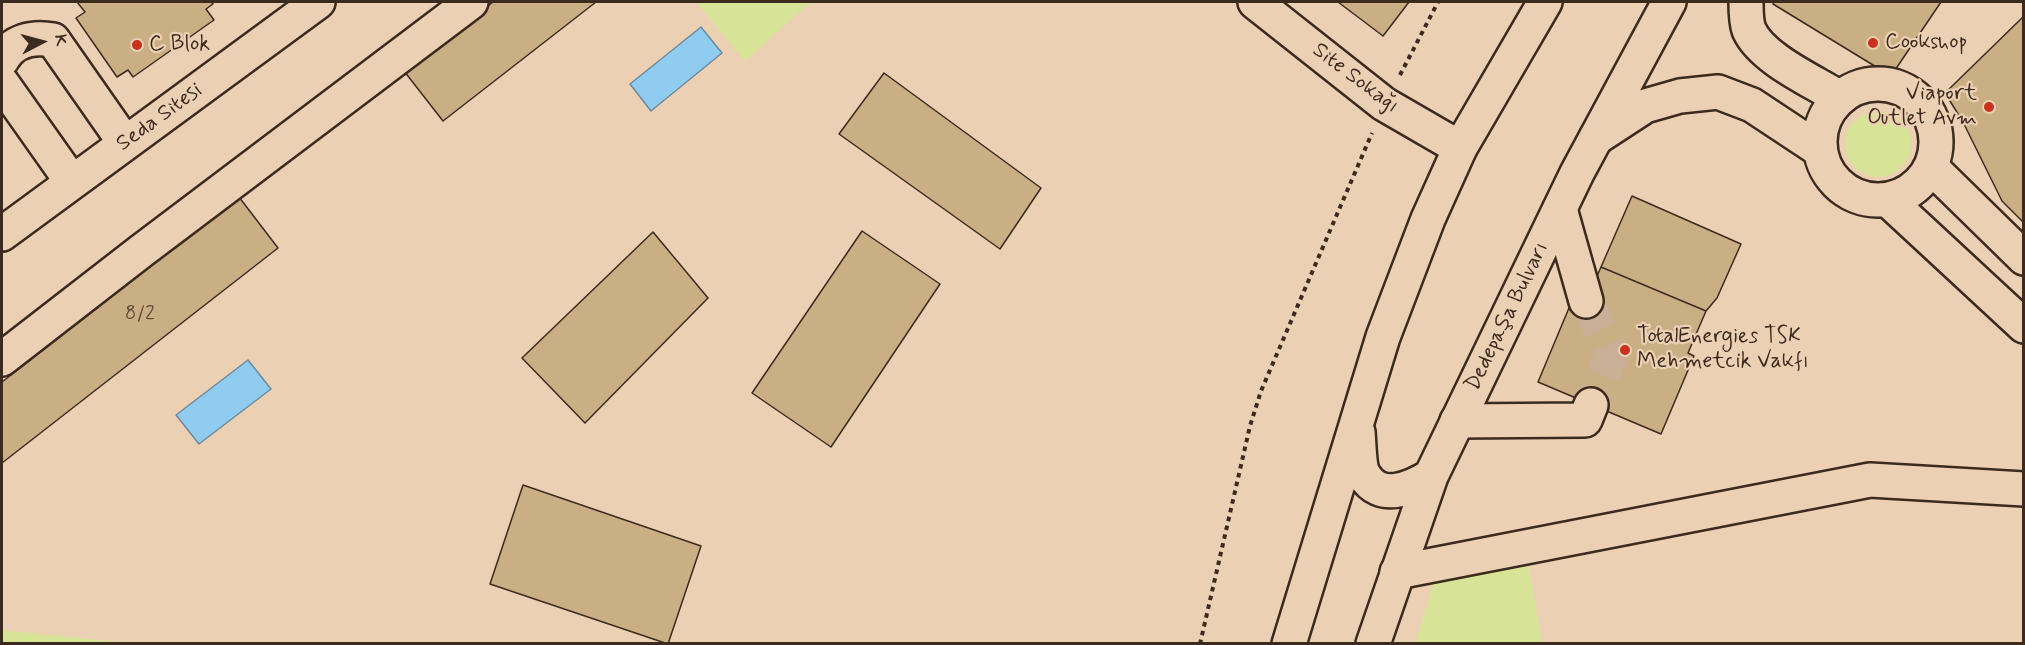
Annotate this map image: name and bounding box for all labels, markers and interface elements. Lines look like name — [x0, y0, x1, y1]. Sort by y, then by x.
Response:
north arrow — [12, 12, 72, 72]
place label: Cookshop — [1885, 30, 1967, 56]
place label: C Blok — [149, 32, 210, 58]
text: K — [49, 33, 71, 47]
marker: Cookshop — [1866, 36, 1880, 50]
marker: C Blok — [130, 38, 144, 52]
street label: Site Sokağı — [1306, 38, 1404, 120]
street label: Seda Sitesi — [112, 78, 208, 158]
place label: Viaport Outlet Avm — [1867, 81, 1977, 132]
marker: Viaport Outlet Avm — [1982, 100, 1996, 114]
street label: Dedepaşa Bulvarı — [1460, 238, 1556, 396]
house number: 8/2 — [125, 303, 155, 327]
place label: TotalEnergies TSK Mehmetcik Vakfı — [1637, 324, 1809, 376]
marker: TotalEnergies TSK Mehmetcik Vakfı — [1618, 343, 1632, 357]

